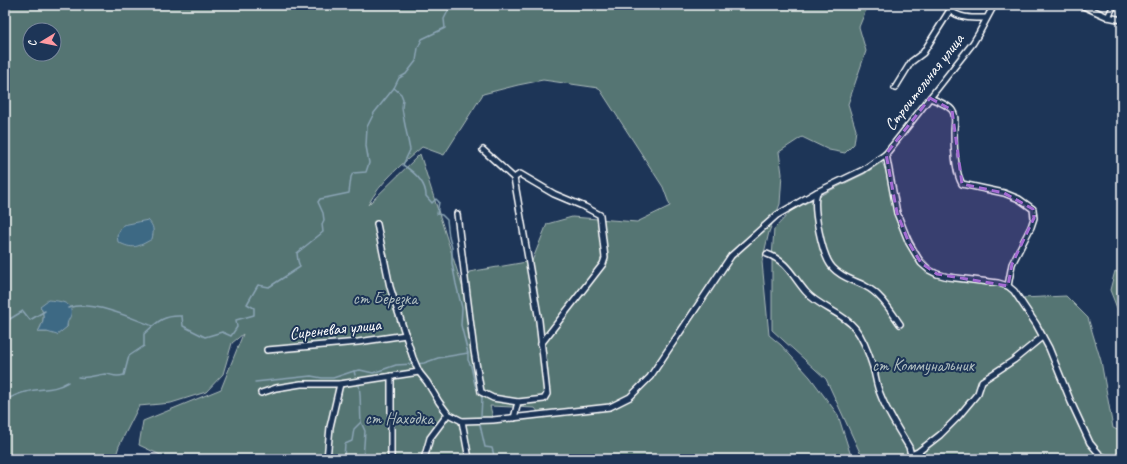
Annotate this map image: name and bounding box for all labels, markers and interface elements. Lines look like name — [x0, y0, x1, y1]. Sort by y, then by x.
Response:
north arrow — [22, 22, 62, 62]
street label: Строительная улица — [880, 28, 969, 135]
text: С — [25, 38, 40, 48]
park label: ст Березка — [353, 288, 419, 310]
street label: Сиреневая улица — [288, 314, 383, 344]
park label: ст Коммунальник — [872, 355, 976, 376]
park label: ст Находка — [365, 408, 435, 429]

